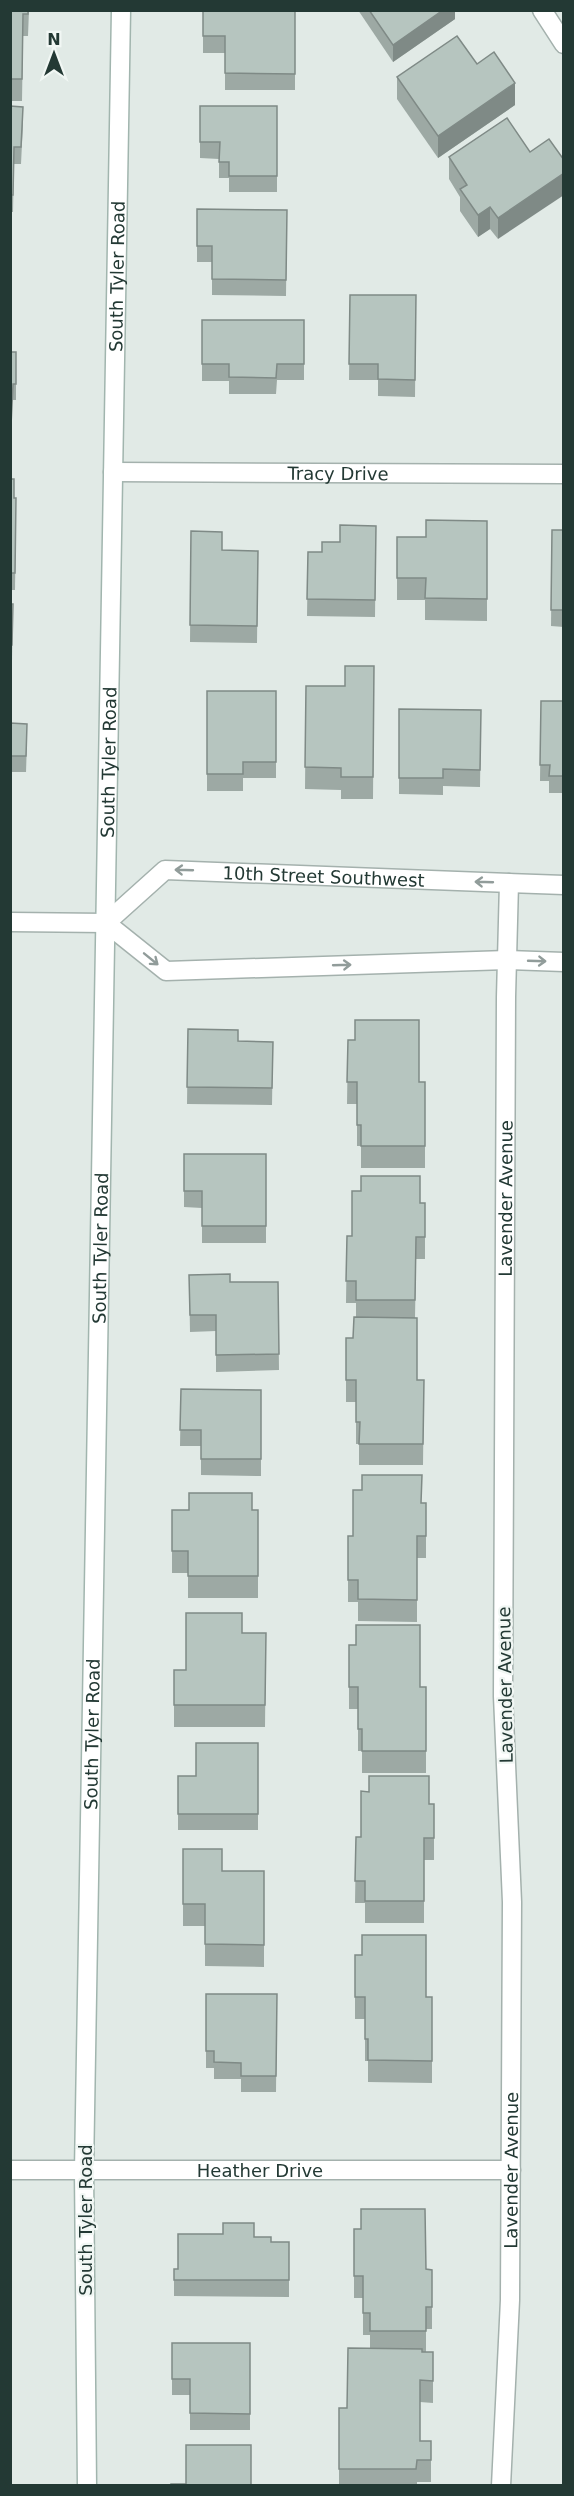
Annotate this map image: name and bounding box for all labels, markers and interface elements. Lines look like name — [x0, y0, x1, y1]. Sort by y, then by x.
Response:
north arrow — [24, 24, 84, 84]
text: N — [47, 30, 61, 49]
street label: South Tyler Road — [105, 200, 128, 352]
street label: Tracy Drive — [286, 462, 389, 484]
street label: South Tyler Road — [96, 686, 120, 838]
street label: 10th Street Southwest — [222, 862, 425, 890]
one-way arrow — [175, 865, 195, 876]
one-way arrow — [475, 877, 495, 888]
one-way arrow — [143, 953, 159, 966]
one-way arrow — [527, 956, 547, 967]
one-way arrow — [332, 960, 352, 971]
street label: Lavender Avenue — [494, 1120, 516, 1277]
street label: South Tyler Road — [88, 1172, 112, 1324]
street label: Lavender Avenue — [493, 1606, 517, 1764]
street label: South Tyler Road — [80, 1658, 103, 1810]
street label: Lavender Avenue — [500, 2092, 522, 2249]
street label: South Tyler Road — [75, 2144, 96, 2296]
street label: Heather Drive — [197, 2160, 323, 2181]

